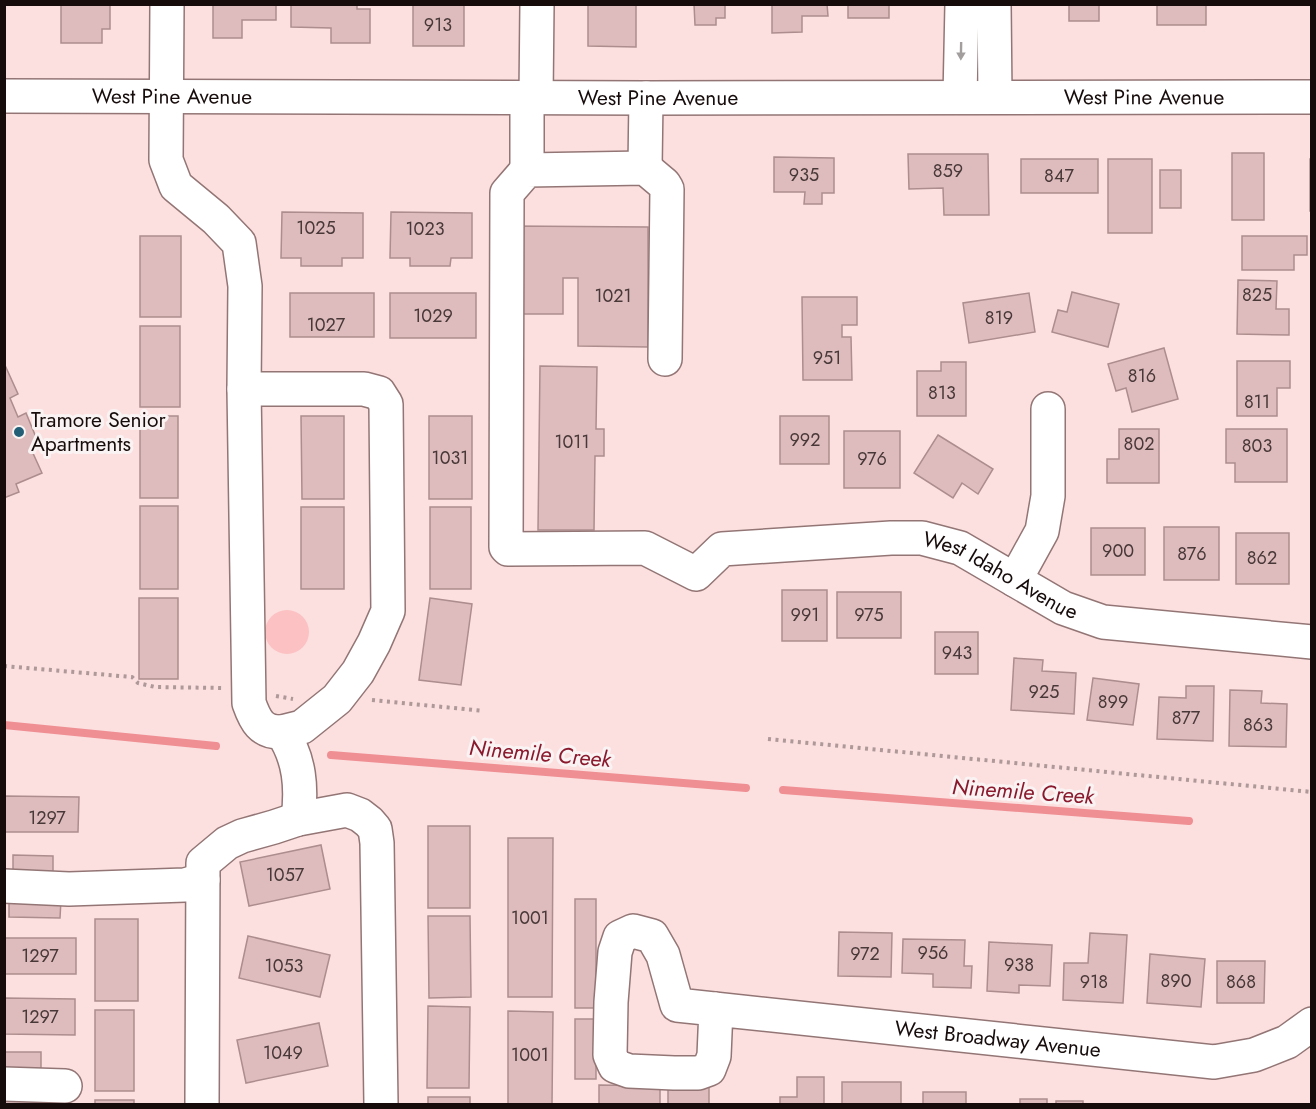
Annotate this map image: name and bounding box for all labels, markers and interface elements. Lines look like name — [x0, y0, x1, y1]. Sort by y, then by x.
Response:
house number: 913 — [424, 12, 452, 38]
one-way arrow — [956, 41, 966, 60]
street label: West Pine Avenue — [92, 81, 252, 112]
street label: West Pine Avenue — [1064, 82, 1224, 112]
street label: West Pine Avenue — [578, 83, 738, 113]
house number: 859 — [933, 158, 963, 184]
house number: 935 — [789, 162, 819, 188]
house number: 847 — [1044, 163, 1074, 189]
house number: 1025 — [296, 215, 336, 241]
house number: 1023 — [406, 216, 445, 242]
house number: 825 — [1242, 282, 1272, 308]
house number: 1021 — [594, 283, 632, 309]
house number: 1029 — [413, 303, 453, 329]
house number: 819 — [985, 305, 1013, 331]
house number: 1027 — [307, 312, 346, 338]
house number: 951 — [813, 345, 841, 371]
house number: 816 — [1128, 363, 1156, 389]
house number: 813 — [928, 380, 956, 406]
house number: 811 — [1244, 389, 1270, 415]
place label: Tramore Senior Apartments — [31, 405, 167, 459]
marker: Tramore Senior Apartments — [12, 425, 26, 439]
house number: 992 — [790, 427, 820, 453]
house number: 1011 — [554, 429, 590, 455]
house number: 802 — [1124, 431, 1154, 457]
house number: 803 — [1242, 433, 1272, 459]
house number: 1031 — [432, 445, 468, 471]
house number: 976 — [857, 446, 887, 472]
street label: West Idaho Avenue — [920, 524, 1082, 627]
house number: 900 — [1102, 538, 1134, 564]
house number: 876 — [1177, 541, 1207, 567]
house number: 862 — [1247, 545, 1277, 571]
house number: 991 — [791, 602, 819, 628]
house number: 975 — [854, 602, 884, 628]
house number: 943 — [942, 640, 973, 666]
house number: 925 — [1029, 679, 1059, 705]
house number: 899 — [1098, 689, 1128, 715]
house number: 877 — [1172, 705, 1201, 731]
house number: 863 — [1243, 712, 1273, 738]
water label: Ninemile Creek — [468, 731, 614, 775]
water label: Ninemile Creek — [951, 770, 1097, 812]
house number: 1297 — [28, 805, 66, 831]
house number: 1057 — [266, 862, 305, 888]
house number: 1001 — [511, 905, 549, 931]
house number: 956 — [918, 940, 948, 966]
house number: 972 — [850, 941, 880, 967]
house number: 1297 — [21, 943, 59, 969]
house number: 938 — [1004, 952, 1034, 978]
house number: 1053 — [265, 953, 304, 979]
house number: 890 — [1161, 968, 1192, 994]
house number: 918 — [1080, 969, 1108, 995]
house number: 868 — [1226, 969, 1256, 995]
house number: 1297 — [21, 1004, 59, 1030]
street label: West Broadway Avenue — [893, 1013, 1103, 1065]
house number: 1049 — [263, 1040, 303, 1066]
house number: 1001 — [511, 1042, 549, 1068]

